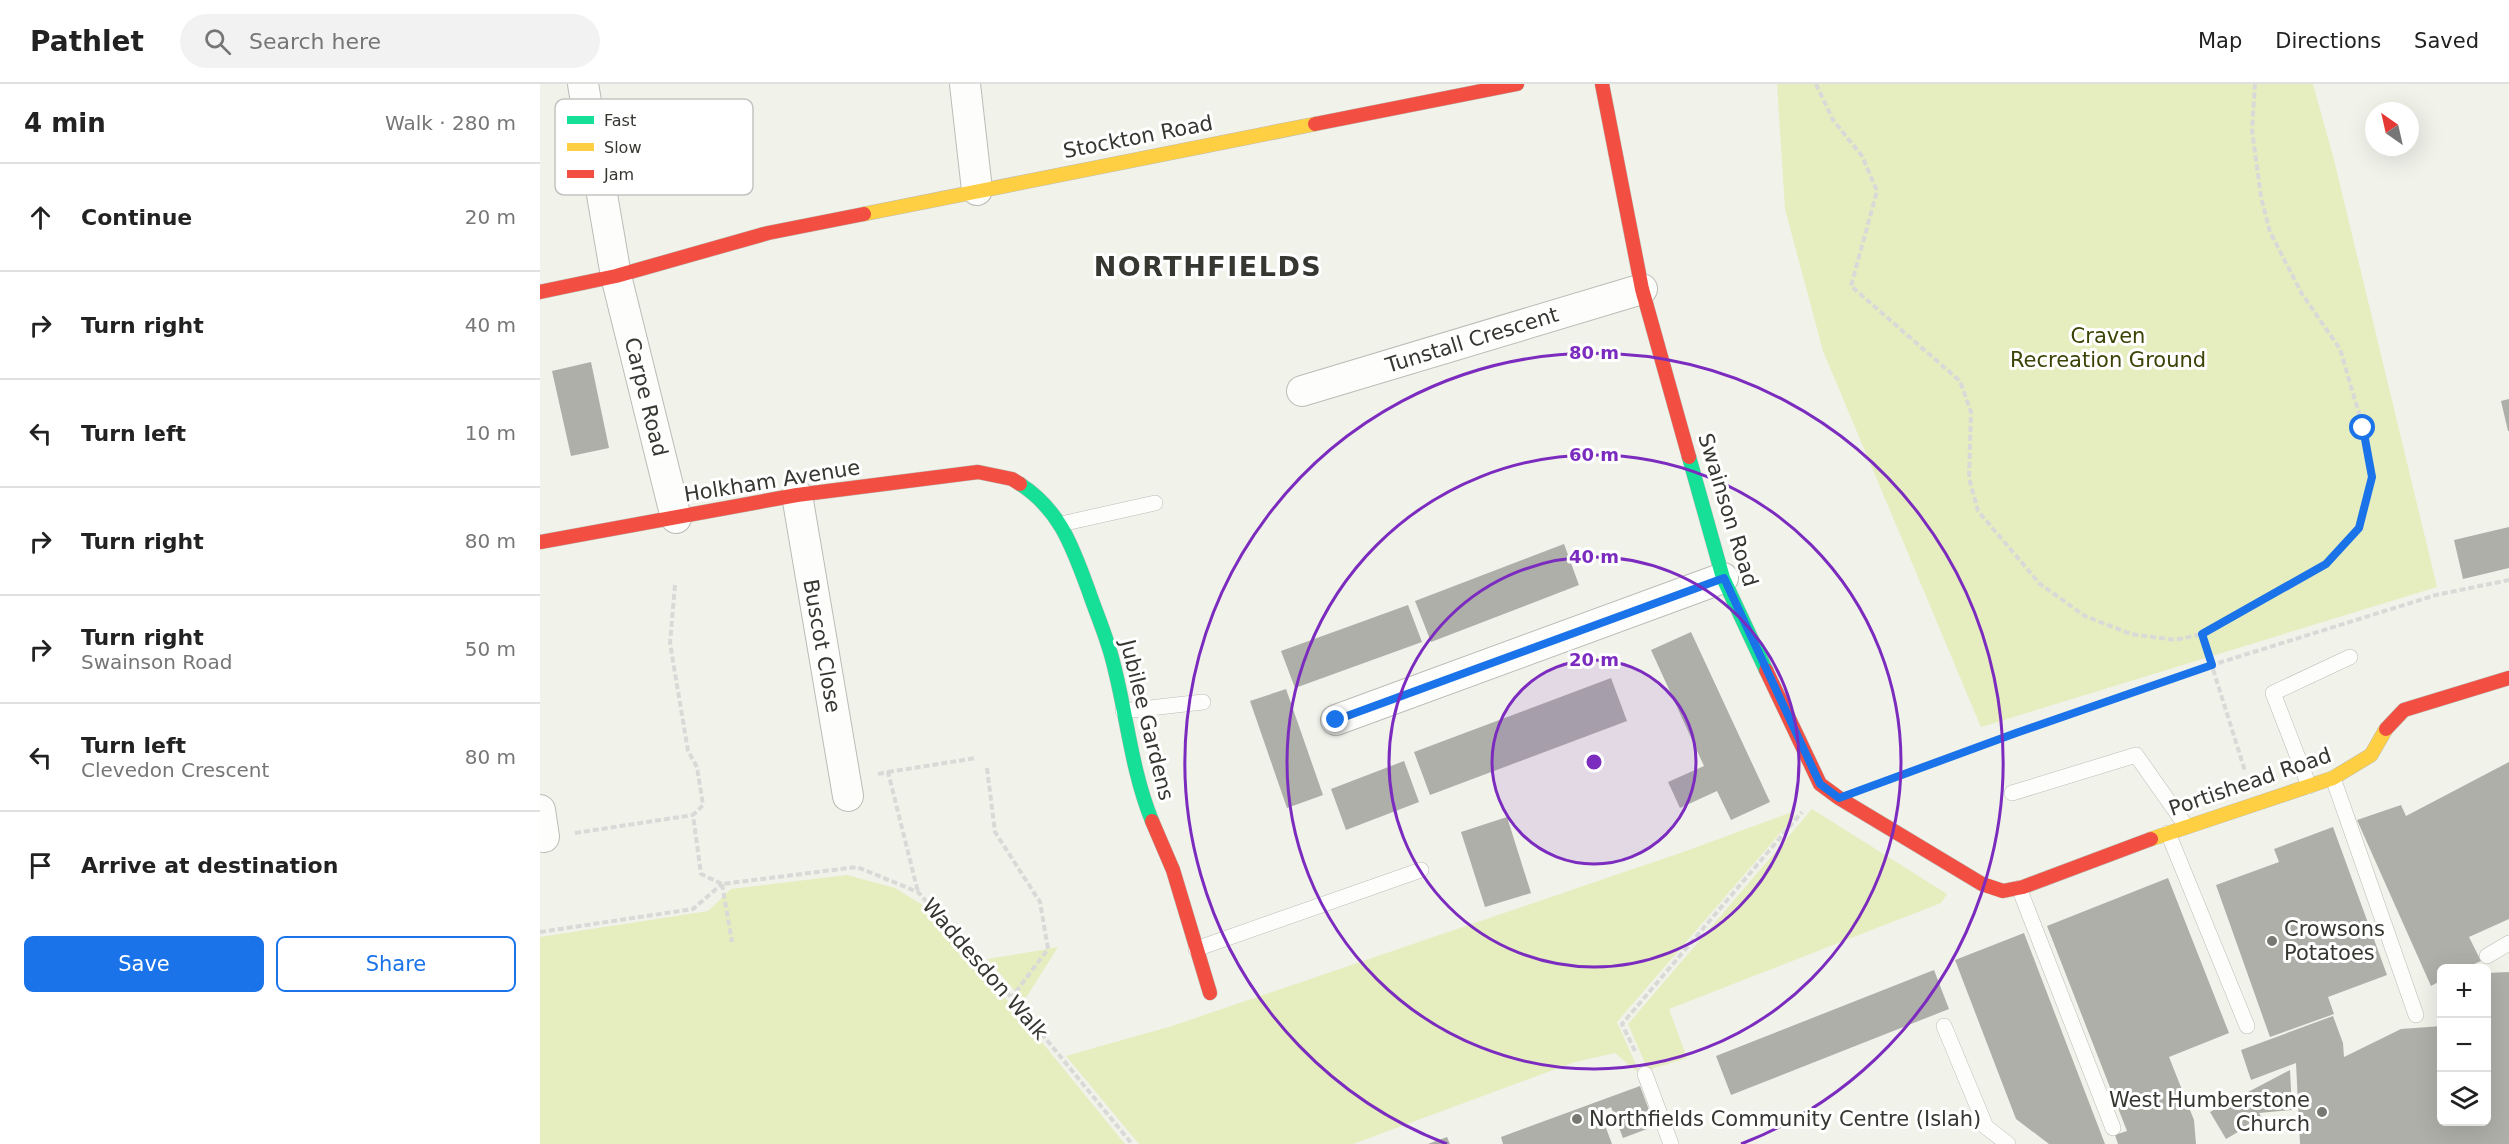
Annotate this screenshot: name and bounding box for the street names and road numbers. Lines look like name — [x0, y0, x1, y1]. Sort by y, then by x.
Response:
street label: Stockton Road — [1061, 111, 1215, 163]
street label: Tunstall Crescent — [1382, 302, 1561, 378]
street label: Carpe Road — [620, 335, 672, 459]
street label: Swainson Road — [1693, 430, 1763, 590]
street label: Holkham Avenue — [682, 455, 862, 507]
street label: Buscot Close — [798, 577, 846, 715]
street label: Jubilee Gardens — [1115, 635, 1179, 803]
street label: Portishead Road — [2166, 743, 2334, 821]
street label: Waddesdon Walk — [917, 893, 1053, 1045]

